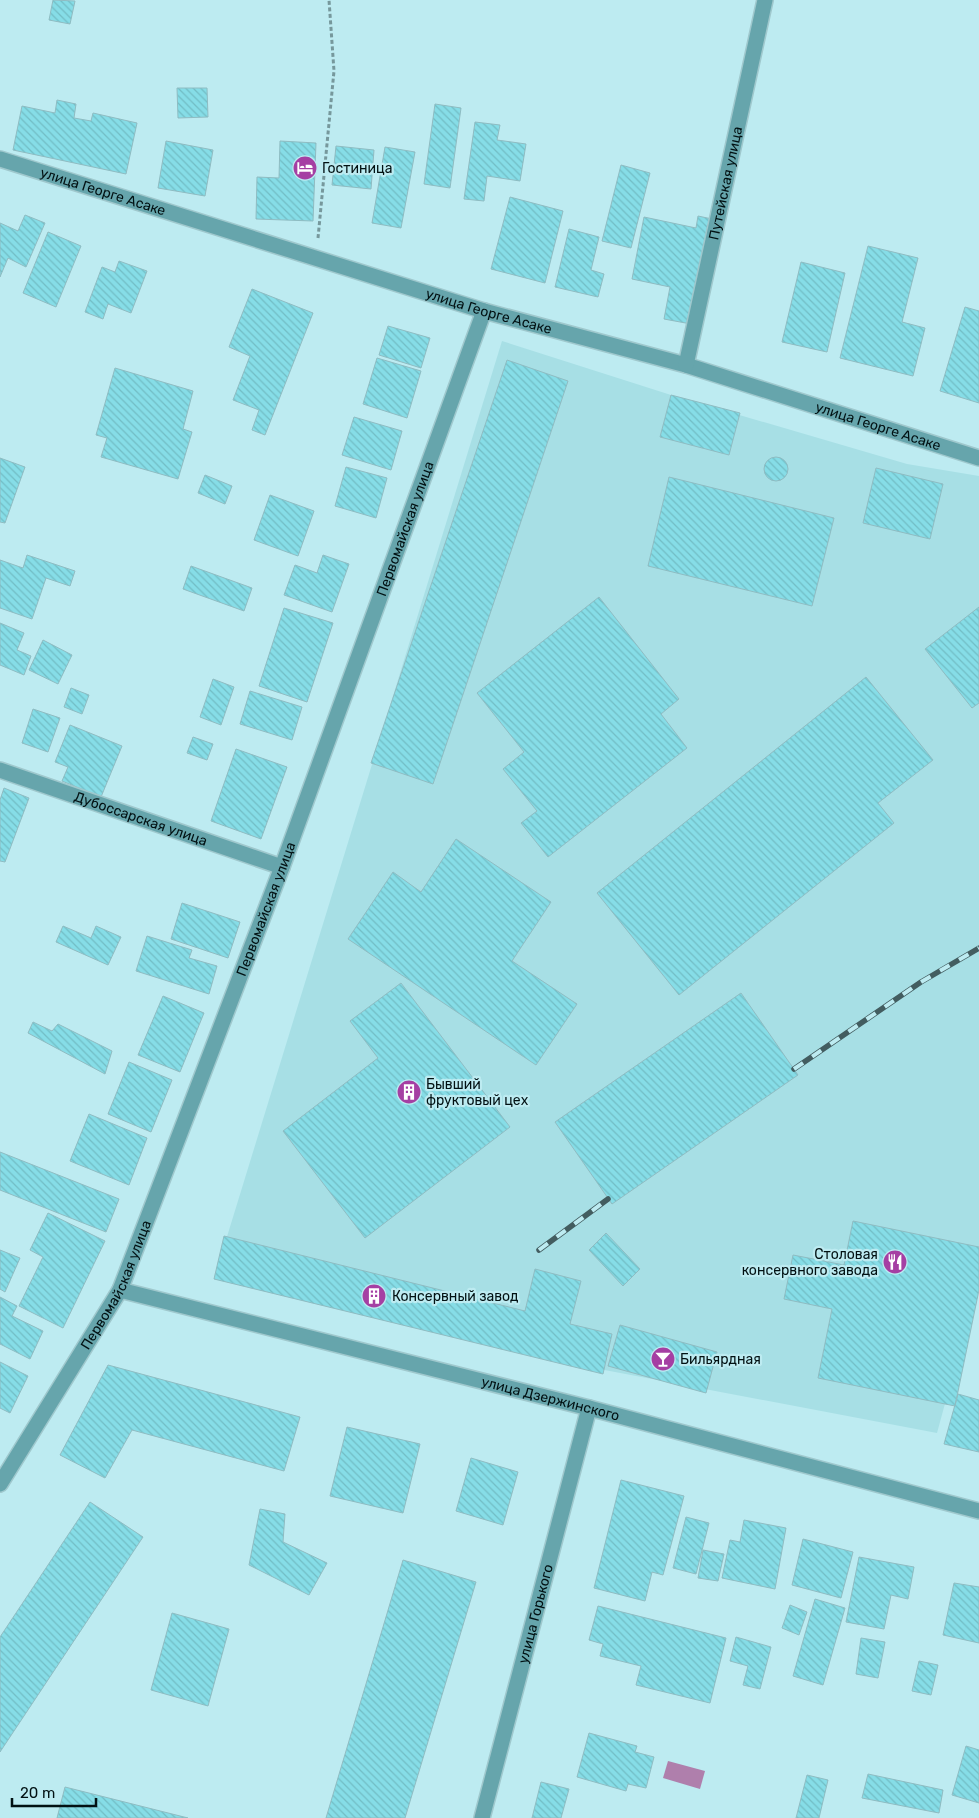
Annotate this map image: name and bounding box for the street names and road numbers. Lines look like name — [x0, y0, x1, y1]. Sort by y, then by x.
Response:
street label: Путейская улица — [705, 125, 746, 242]
street label: улица Георге Асаке — [38, 164, 168, 220]
street label: улица Георге Асаке — [423, 285, 554, 338]
street label: улица Георге Асаке — [813, 399, 943, 454]
street label: Первомайская улица — [373, 459, 438, 599]
street label: Дубоссарская улица — [72, 788, 210, 850]
street label: Первомайская улица — [233, 840, 299, 979]
street label: Первомайская улица — [77, 1218, 155, 1353]
street label: улица Дзержинского — [479, 1373, 621, 1425]
street label: улица Горького — [515, 1563, 557, 1665]

